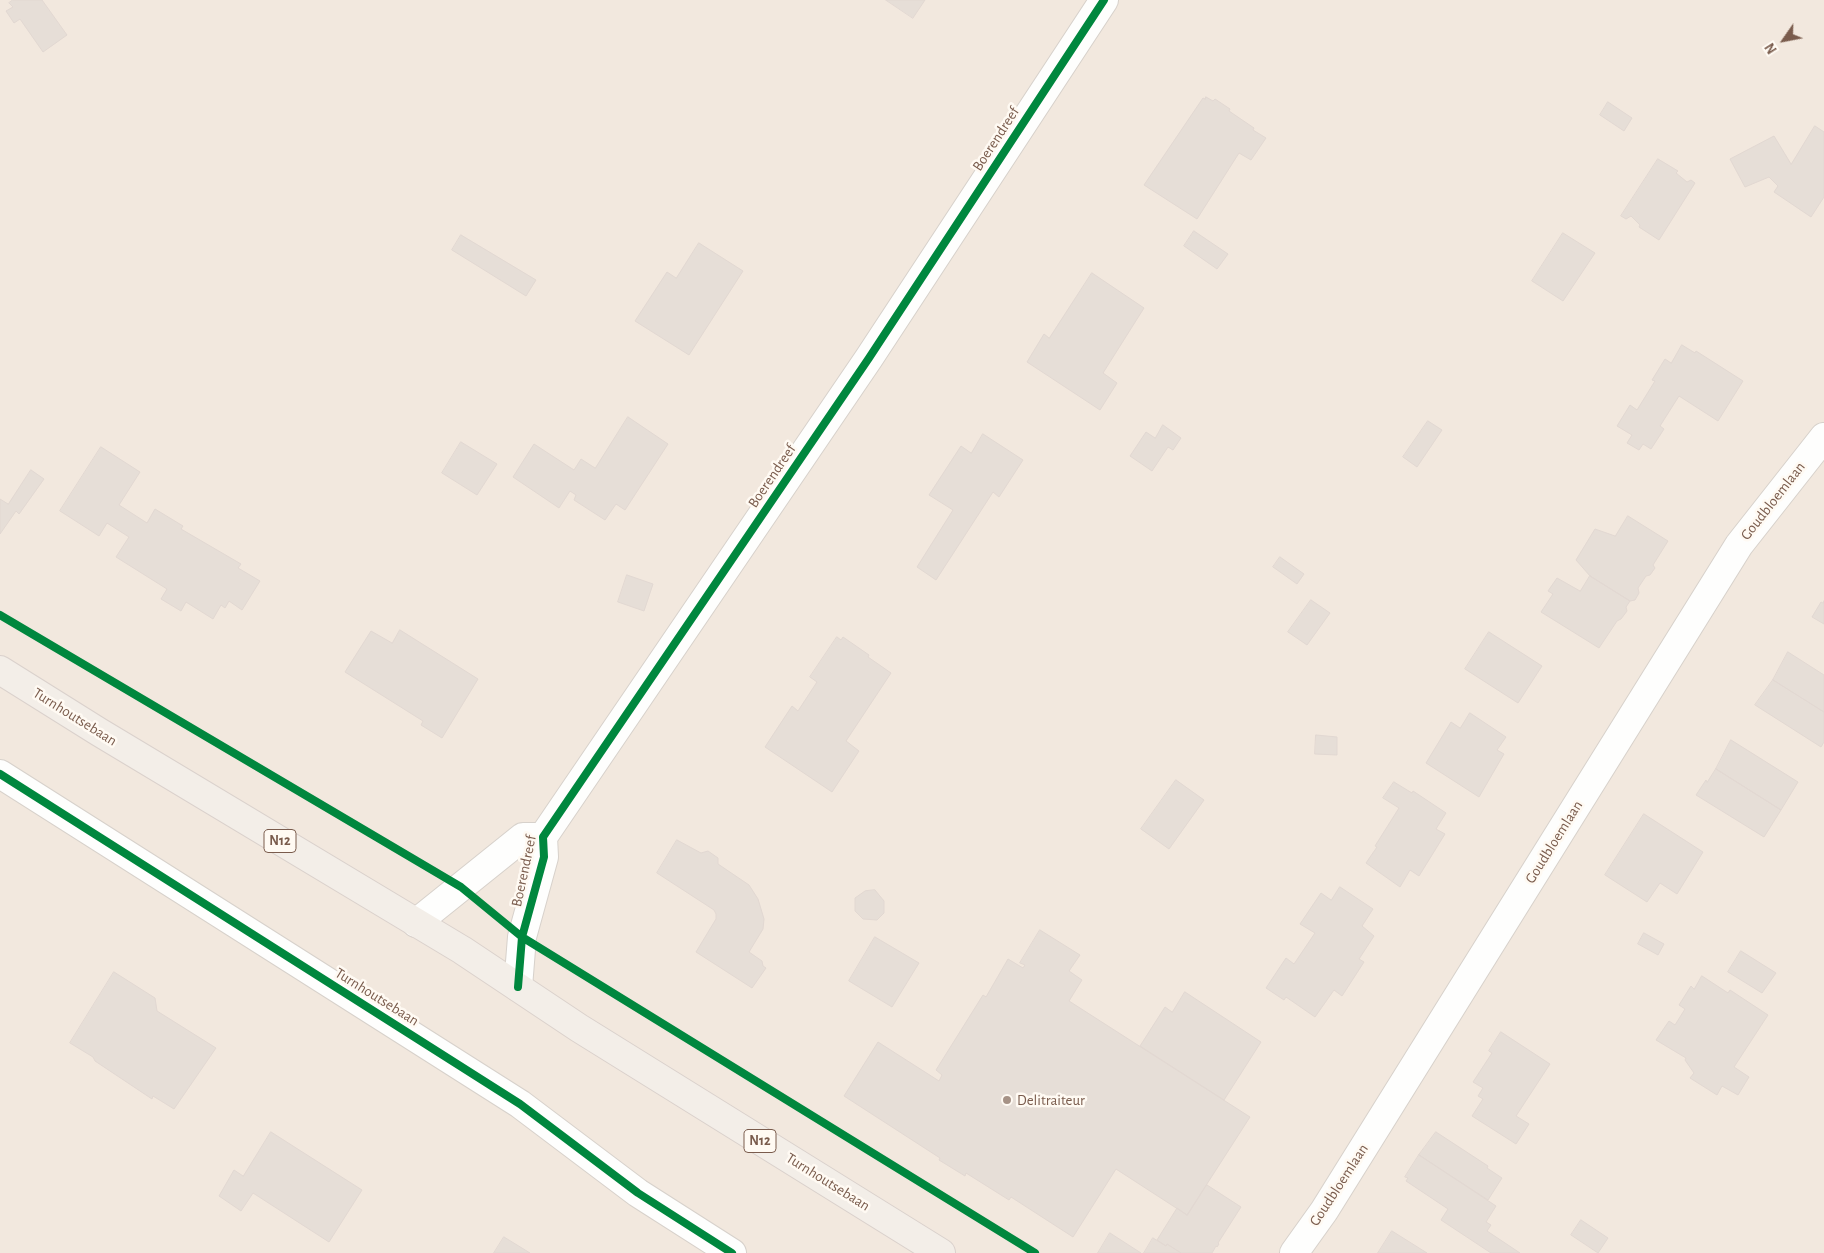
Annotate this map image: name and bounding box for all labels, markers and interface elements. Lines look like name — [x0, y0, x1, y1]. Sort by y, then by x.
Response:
north arrow — [1759, 15, 1809, 65]
text: N — [1763, 40, 1780, 56]
street label: Boerendreef — [969, 104, 1023, 174]
street label: Boerendreef — [744, 441, 800, 511]
street label: Goudbloemlaan — [1737, 458, 1809, 544]
street label: Turnhoutsebaan — [30, 684, 120, 750]
street label: Goudbloemlaan — [1521, 797, 1587, 887]
road number: N12 — [264, 829, 296, 852]
street label: Boerendreef — [508, 834, 540, 908]
street label: Turnhoutsebaan — [332, 964, 422, 1030]
place label: Delitraiteur — [1017, 1091, 1085, 1109]
marker: Delitraiteur — [1001, 1094, 1013, 1106]
road number: N12 — [744, 1130, 776, 1152]
street label: Goudbloemlaan — [1306, 1141, 1372, 1229]
street label: Turnhoutsebaan — [783, 1149, 873, 1215]

